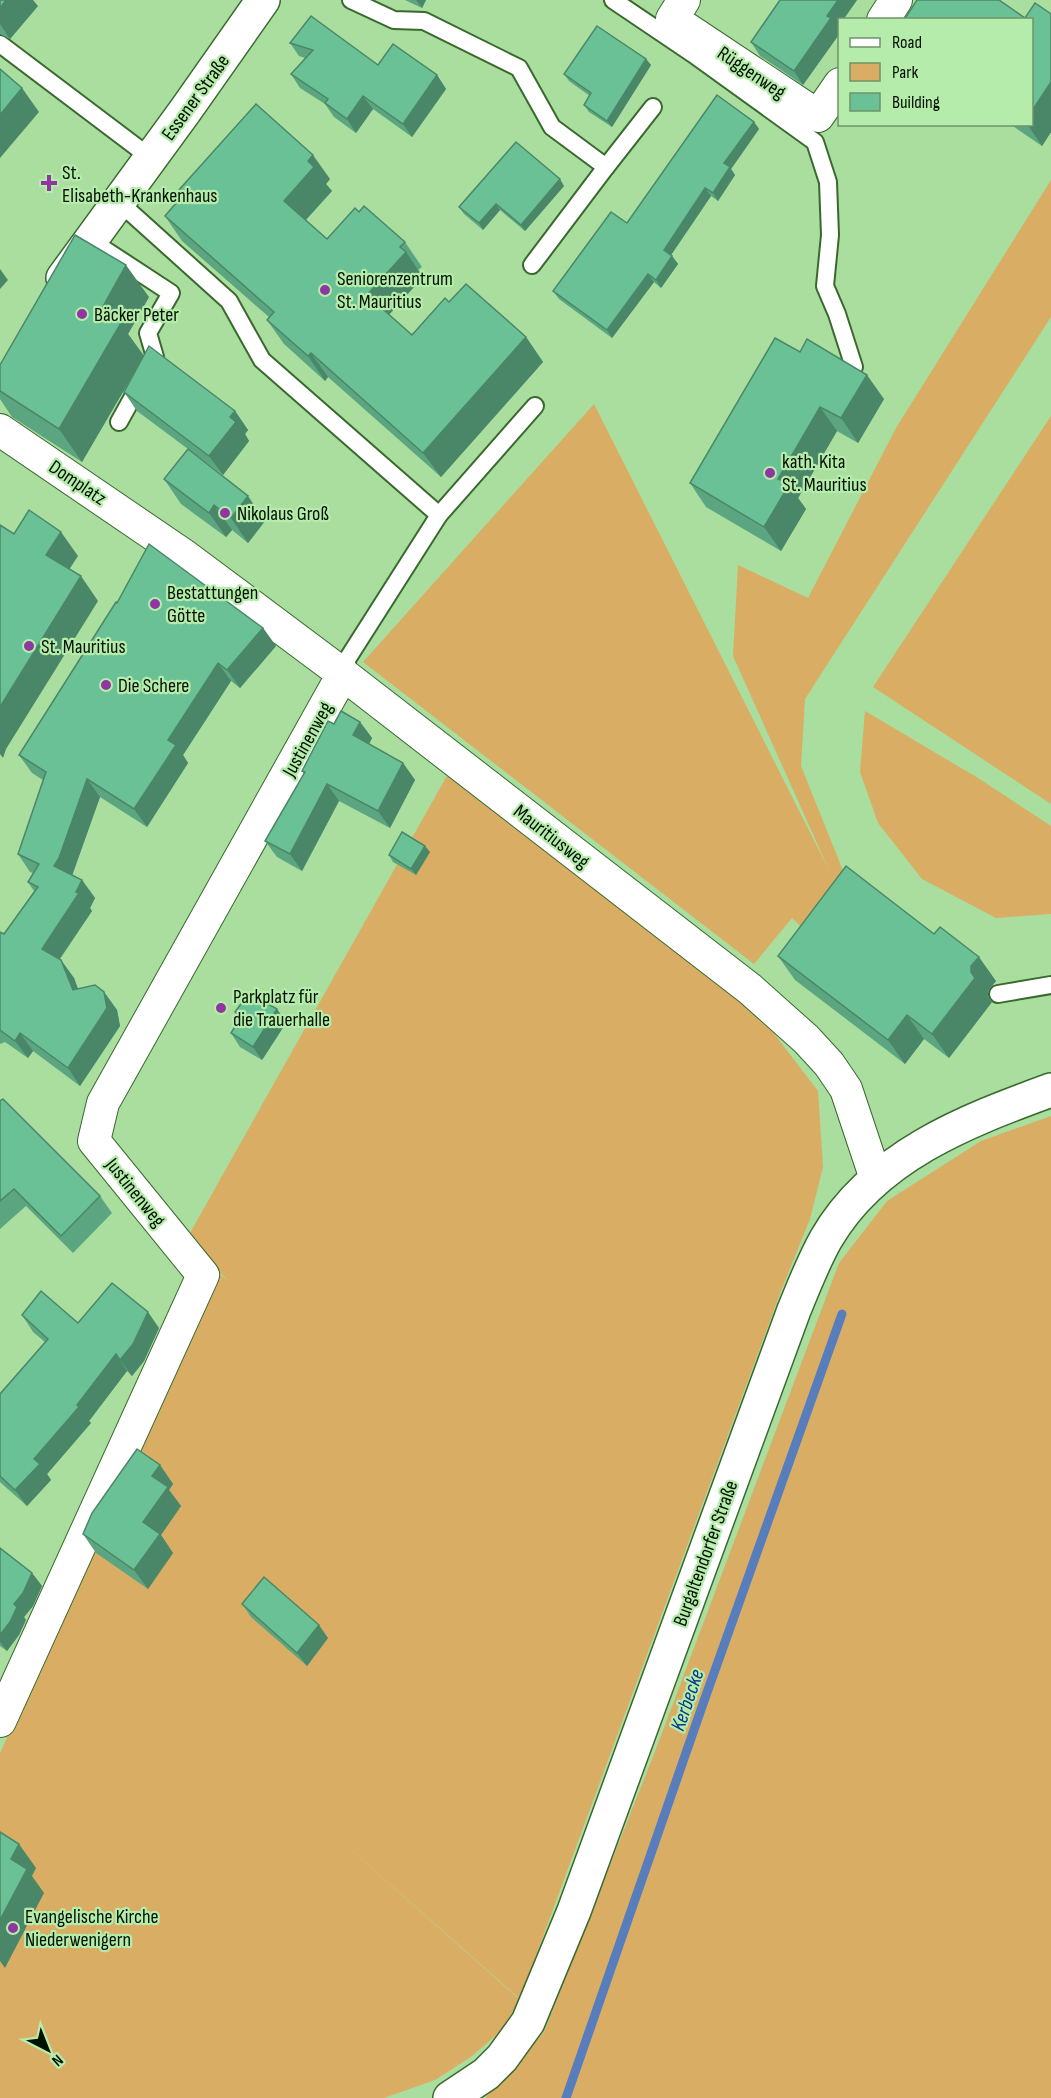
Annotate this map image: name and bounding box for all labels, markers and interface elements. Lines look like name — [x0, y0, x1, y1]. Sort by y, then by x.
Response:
legend — [838, 18, 1033, 126]
text: Road — [892, 32, 922, 53]
street label: Rüggenweg — [713, 41, 790, 104]
street label: Essener Straße — [157, 50, 235, 145]
text: Park — [892, 62, 918, 83]
text: Building — [892, 92, 940, 113]
place label: St. Elisabeth-Krankenhaus — [62, 161, 218, 208]
marker: St. Elisabeth-Krankenhaus — [40, 174, 58, 192]
place label: Seniorenzentrum St. Mauritius — [337, 267, 453, 314]
marker: Seniorenzentrum St. Mauritius — [318, 283, 332, 297]
place label: Bäcker Peter — [94, 303, 179, 327]
marker: Bäcker Peter — [75, 307, 89, 321]
place label: kath. Kita St. Mauritius — [782, 450, 867, 497]
street label: Domplatz — [44, 455, 111, 511]
marker: kath. Kita St. Mauritius — [763, 466, 777, 480]
place label: Nikolaus Groß — [237, 502, 329, 526]
marker: Nikolaus Groß — [218, 506, 232, 520]
place label: Bestattungen Götte — [167, 581, 258, 628]
marker: Bestattungen Götte — [148, 597, 162, 611]
place label: St. Mauritius — [41, 635, 126, 659]
marker: St. Mauritius — [22, 639, 36, 653]
place label: Die Schere — [118, 674, 189, 698]
marker: Die Schere — [99, 678, 113, 692]
street label: Justinenweg — [277, 698, 338, 782]
street label: Mauritiusweg — [509, 800, 594, 874]
place label: Parkplatz für die Trauerhalle — [233, 985, 330, 1032]
marker: Parkplatz für die Trauerhalle — [214, 1001, 228, 1015]
street label: Justinenweg — [100, 1153, 170, 1232]
street label: Burgaltendorfer Straße — [668, 1477, 743, 1629]
water label: Kerbecke — [665, 1666, 710, 1734]
place label: Evangelische Kirche Niederwenigern — [25, 1905, 159, 1952]
marker: Evangelische Kirche Niederwenigern — [6, 1921, 20, 1935]
north arrow — [18, 2020, 78, 2080]
text: N — [48, 2050, 67, 2070]

